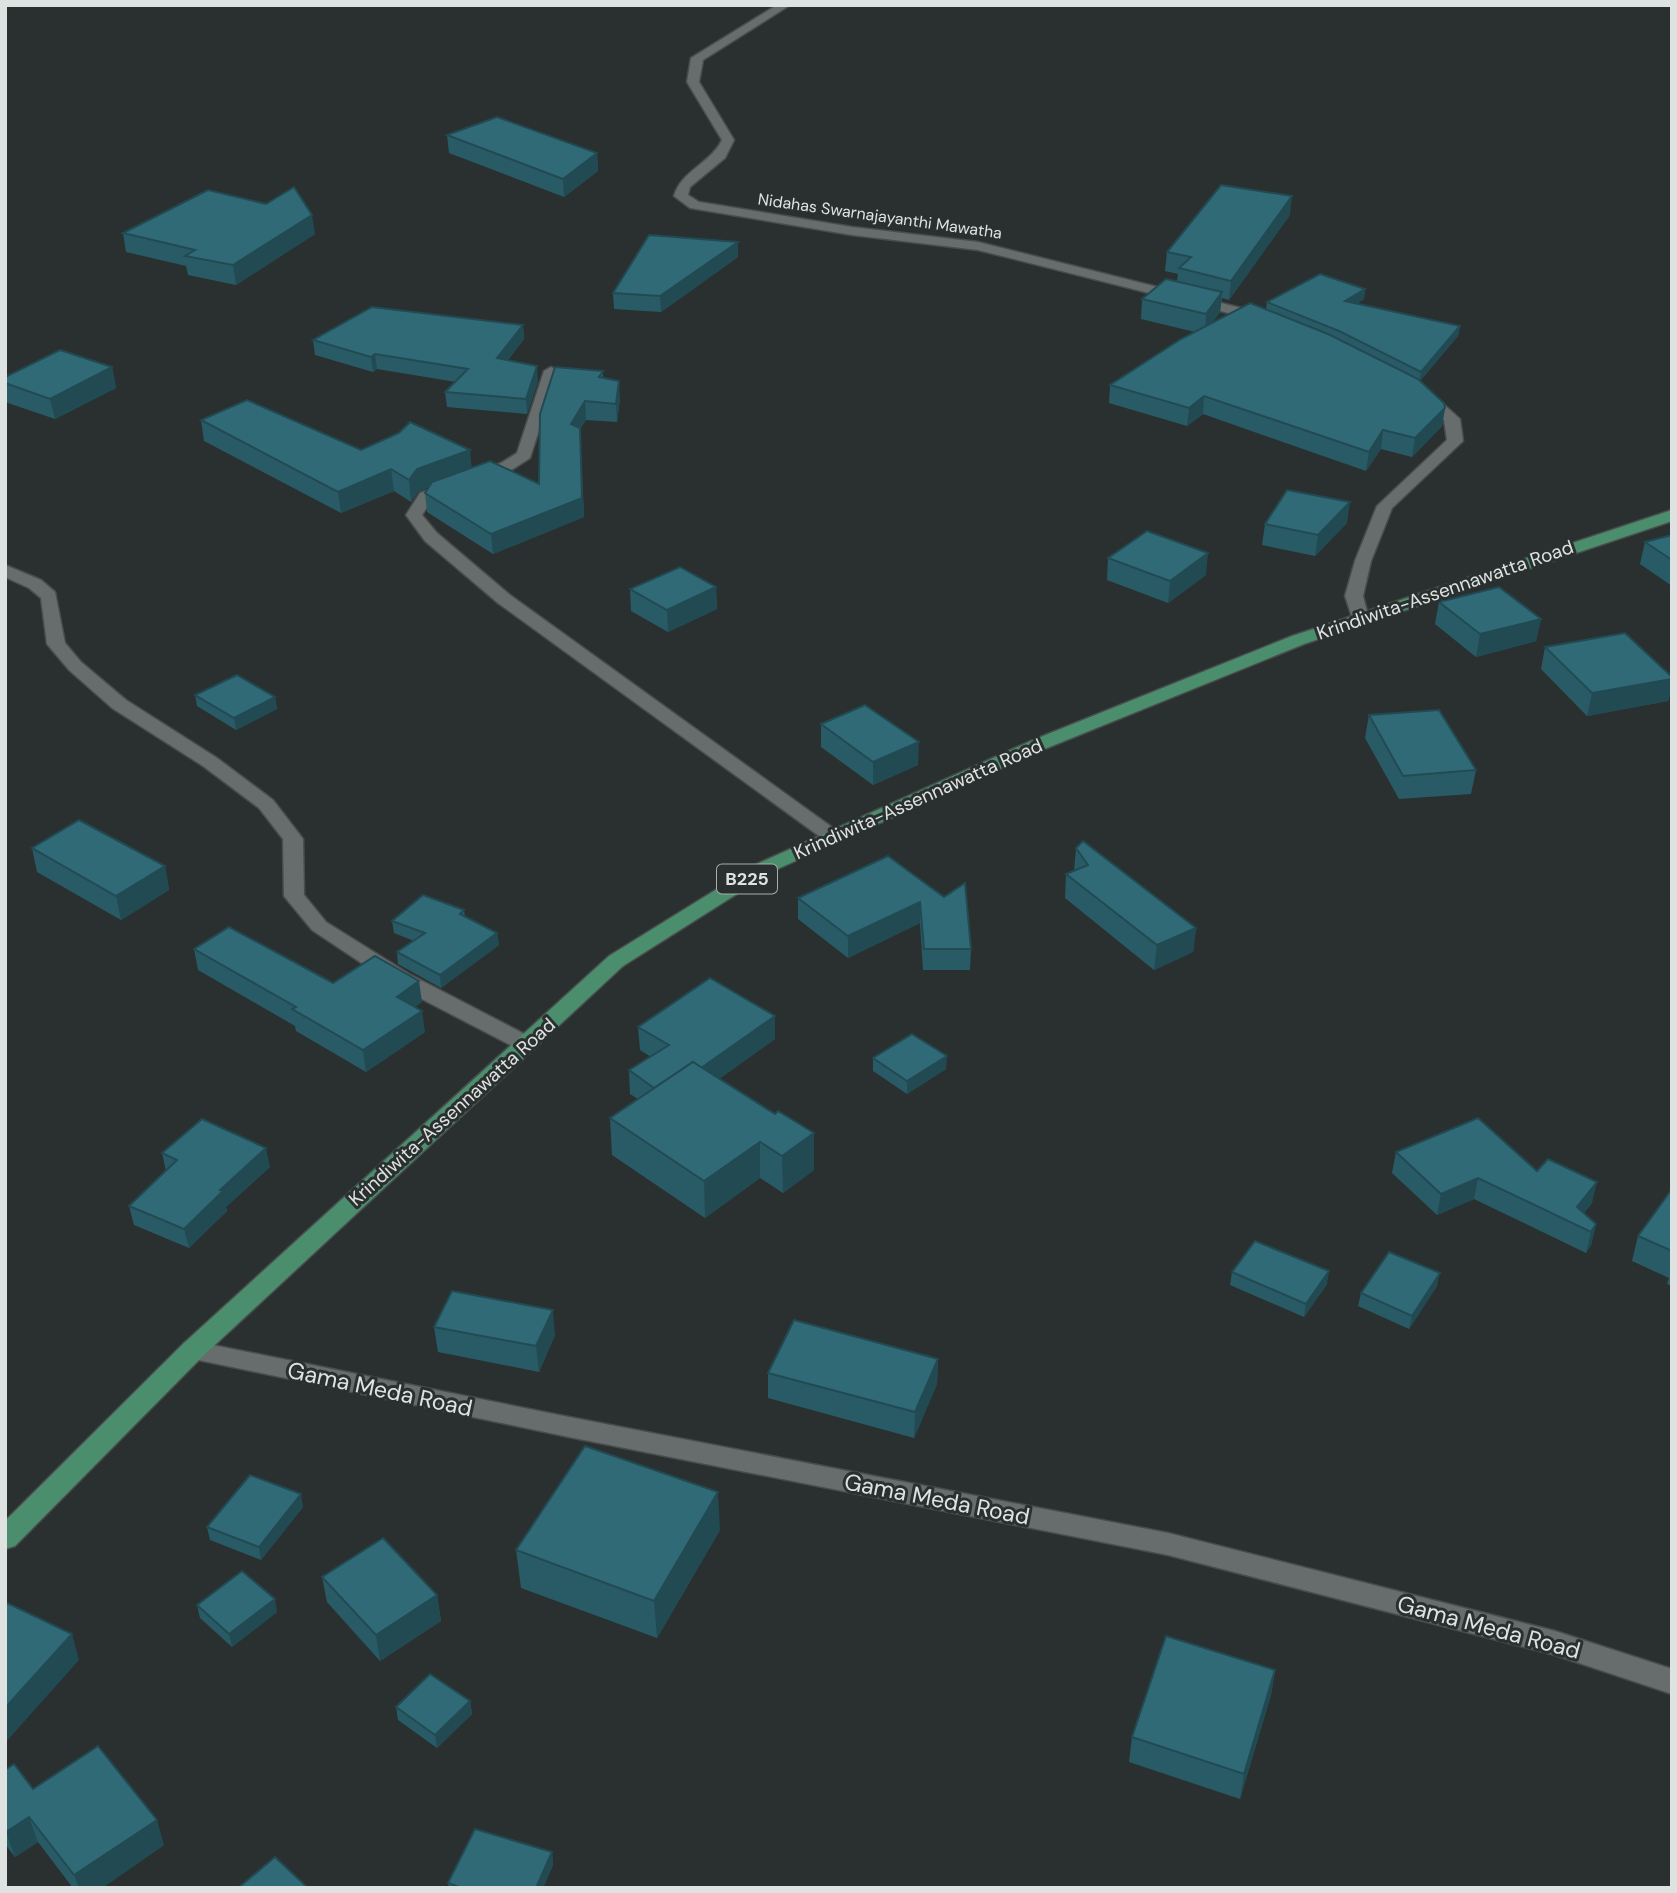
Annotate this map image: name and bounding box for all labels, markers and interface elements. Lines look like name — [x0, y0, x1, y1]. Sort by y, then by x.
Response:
street label: Nidahas Swarnajayanthi Mawatha — [757, 188, 1003, 244]
street label: Krindiwita-Assennawatta Road — [1313, 534, 1577, 646]
street label: Krindiwita-Assennawatta Road — [790, 733, 1046, 865]
road number: B225 — [717, 864, 777, 894]
street label: Krindiwita-Assennawatta Road — [343, 1012, 561, 1212]
street label: Gama Meda Road — [285, 1355, 475, 1423]
street label: Gama Meda Road — [842, 1466, 1032, 1532]
street label: Gama Meda Road — [1394, 1588, 1584, 1666]

